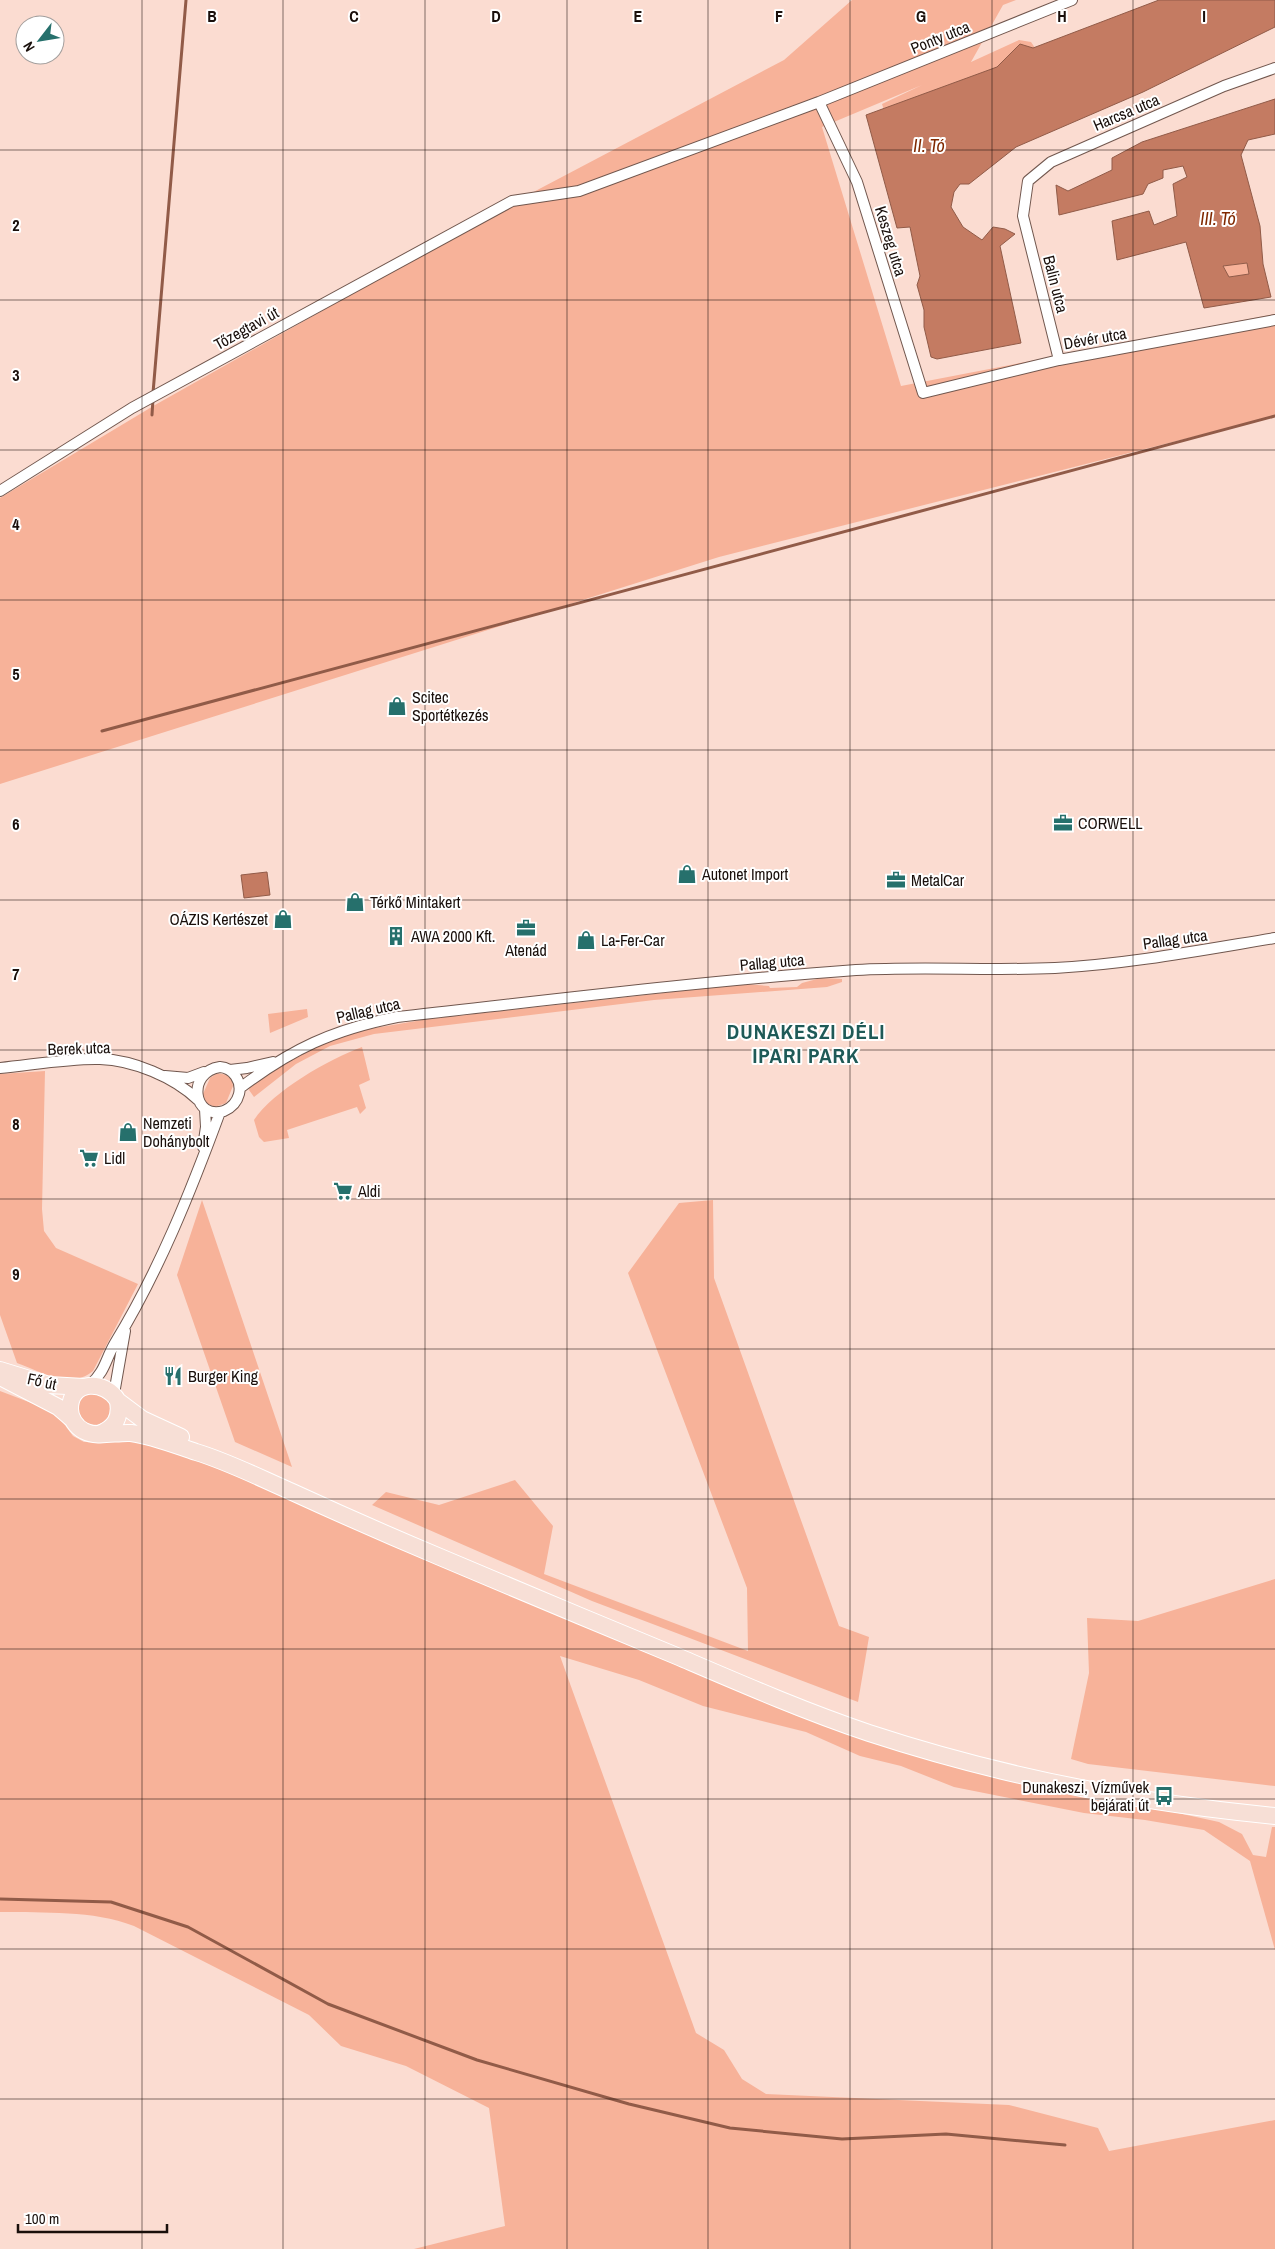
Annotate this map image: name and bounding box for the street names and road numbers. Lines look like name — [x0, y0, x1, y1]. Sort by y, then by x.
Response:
street label: Ponty utca — [907, 15, 974, 59]
street label: Harcsa utca — [1089, 88, 1163, 136]
street label: Keszeg utca — [870, 203, 912, 279]
street label: Balin utca — [1038, 253, 1074, 316]
street label: Tőzegtavi út — [210, 301, 283, 355]
street label: Dévér utca — [1062, 322, 1129, 354]
street label: Pallag utca — [1141, 923, 1209, 954]
street label: Pallag utca — [739, 948, 806, 976]
street label: Pallag utca — [334, 992, 403, 1028]
street label: Berek utca — [47, 1036, 111, 1060]
street label: Fő út — [25, 1367, 59, 1395]

